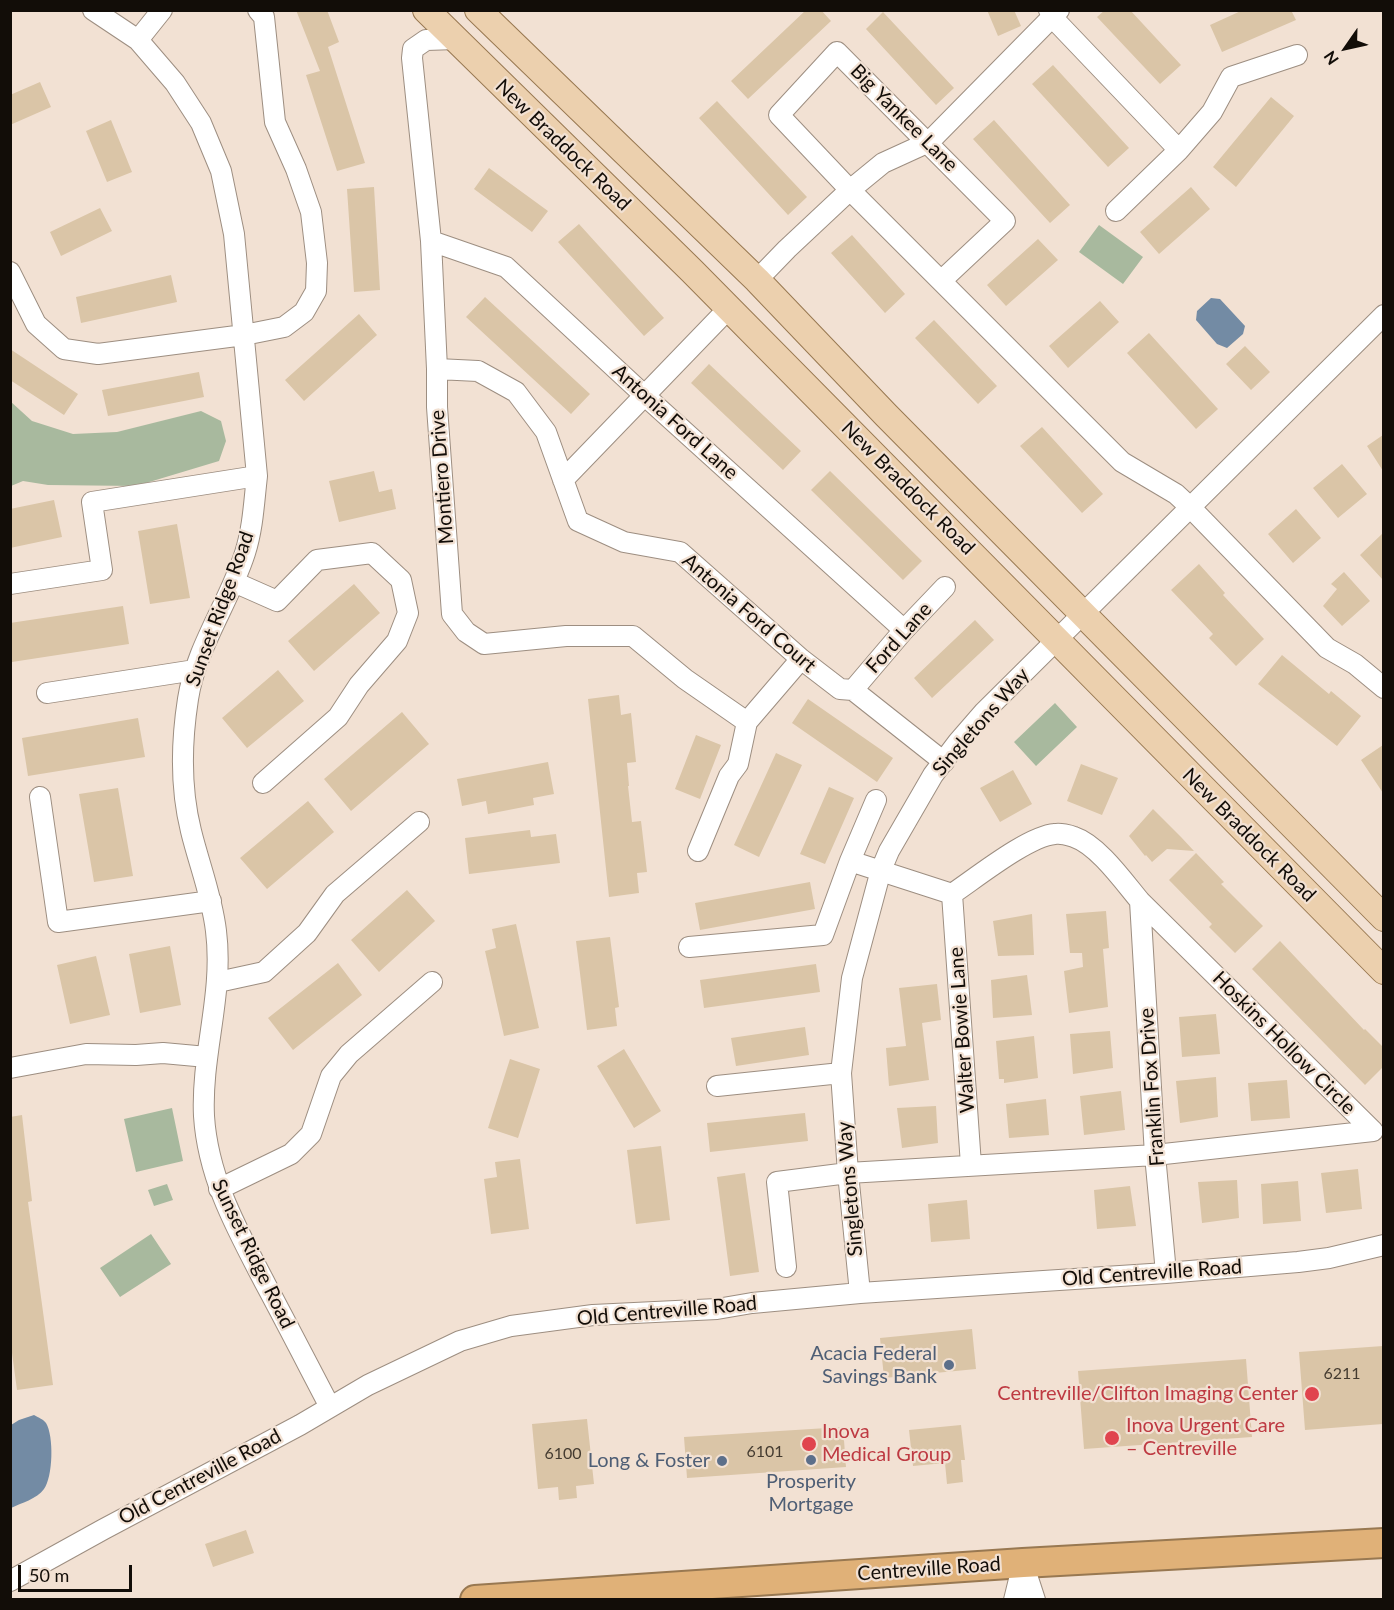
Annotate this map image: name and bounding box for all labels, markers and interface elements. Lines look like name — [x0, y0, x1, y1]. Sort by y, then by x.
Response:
north arrow — [1316, 18, 1376, 78]
text: N — [1319, 48, 1342, 69]
street label: Big Yankee Lane — [845, 59, 963, 177]
street label: New Braddock Road — [490, 74, 636, 216]
street label: Antonia Ford Lane — [607, 359, 743, 485]
street label: Montiero Drive — [425, 409, 459, 545]
street label: New Braddock Road — [836, 416, 980, 560]
street label: Sunset Ridge Road — [181, 528, 259, 690]
street label: Antonia Ford Court — [677, 548, 821, 678]
street label: Ford Lane — [861, 598, 937, 678]
street label: Singletons Way — [928, 663, 1034, 781]
street label: New Braddock Road — [1177, 763, 1321, 907]
street label: Walter Bowie Lane — [944, 946, 980, 1114]
street label: Hoskins Hollow Circle — [1207, 966, 1361, 1120]
street label: Franklin Fox Drive — [1134, 1007, 1170, 1167]
street label: Singletons Way — [832, 1121, 868, 1257]
street label: Sunset Ridge Road — [206, 1175, 300, 1333]
street label: Old Centreville Road — [1061, 1255, 1243, 1291]
street label: Old Centreville Road — [576, 1291, 758, 1331]
place label: Acacia Federal Savings Bank — [810, 1342, 937, 1389]
marker: Acacia Federal Savings Bank — [942, 1358, 956, 1372]
house number: 6211 — [1323, 1364, 1361, 1384]
place label: Centreville/Clifton Imaging Center — [997, 1382, 1298, 1406]
marker: Centreville/Clifton Imaging Center — [1303, 1385, 1321, 1403]
place label: Inova Urgent Care – Centreville — [1126, 1414, 1285, 1461]
place label: Inova Medical Group — [822, 1420, 951, 1467]
street label: Old Centreville Road — [115, 1424, 285, 1530]
marker: Inova Urgent Care – Centreville — [1103, 1429, 1121, 1447]
marker: Inova Medical Group — [800, 1435, 818, 1453]
house number: 6101 — [746, 1442, 784, 1462]
house number: 6100 — [544, 1444, 582, 1464]
place label: Long & Foster — [588, 1449, 710, 1473]
marker: Prosperity Mortgage — [804, 1453, 818, 1467]
marker: Long & Foster — [715, 1454, 729, 1468]
place label: Prosperity Mortgage — [766, 1470, 856, 1517]
street label: Centreville Road — [856, 1552, 1002, 1586]
scale bar — [21, 1553, 135, 1591]
text: 50 m — [29, 1564, 69, 1586]

